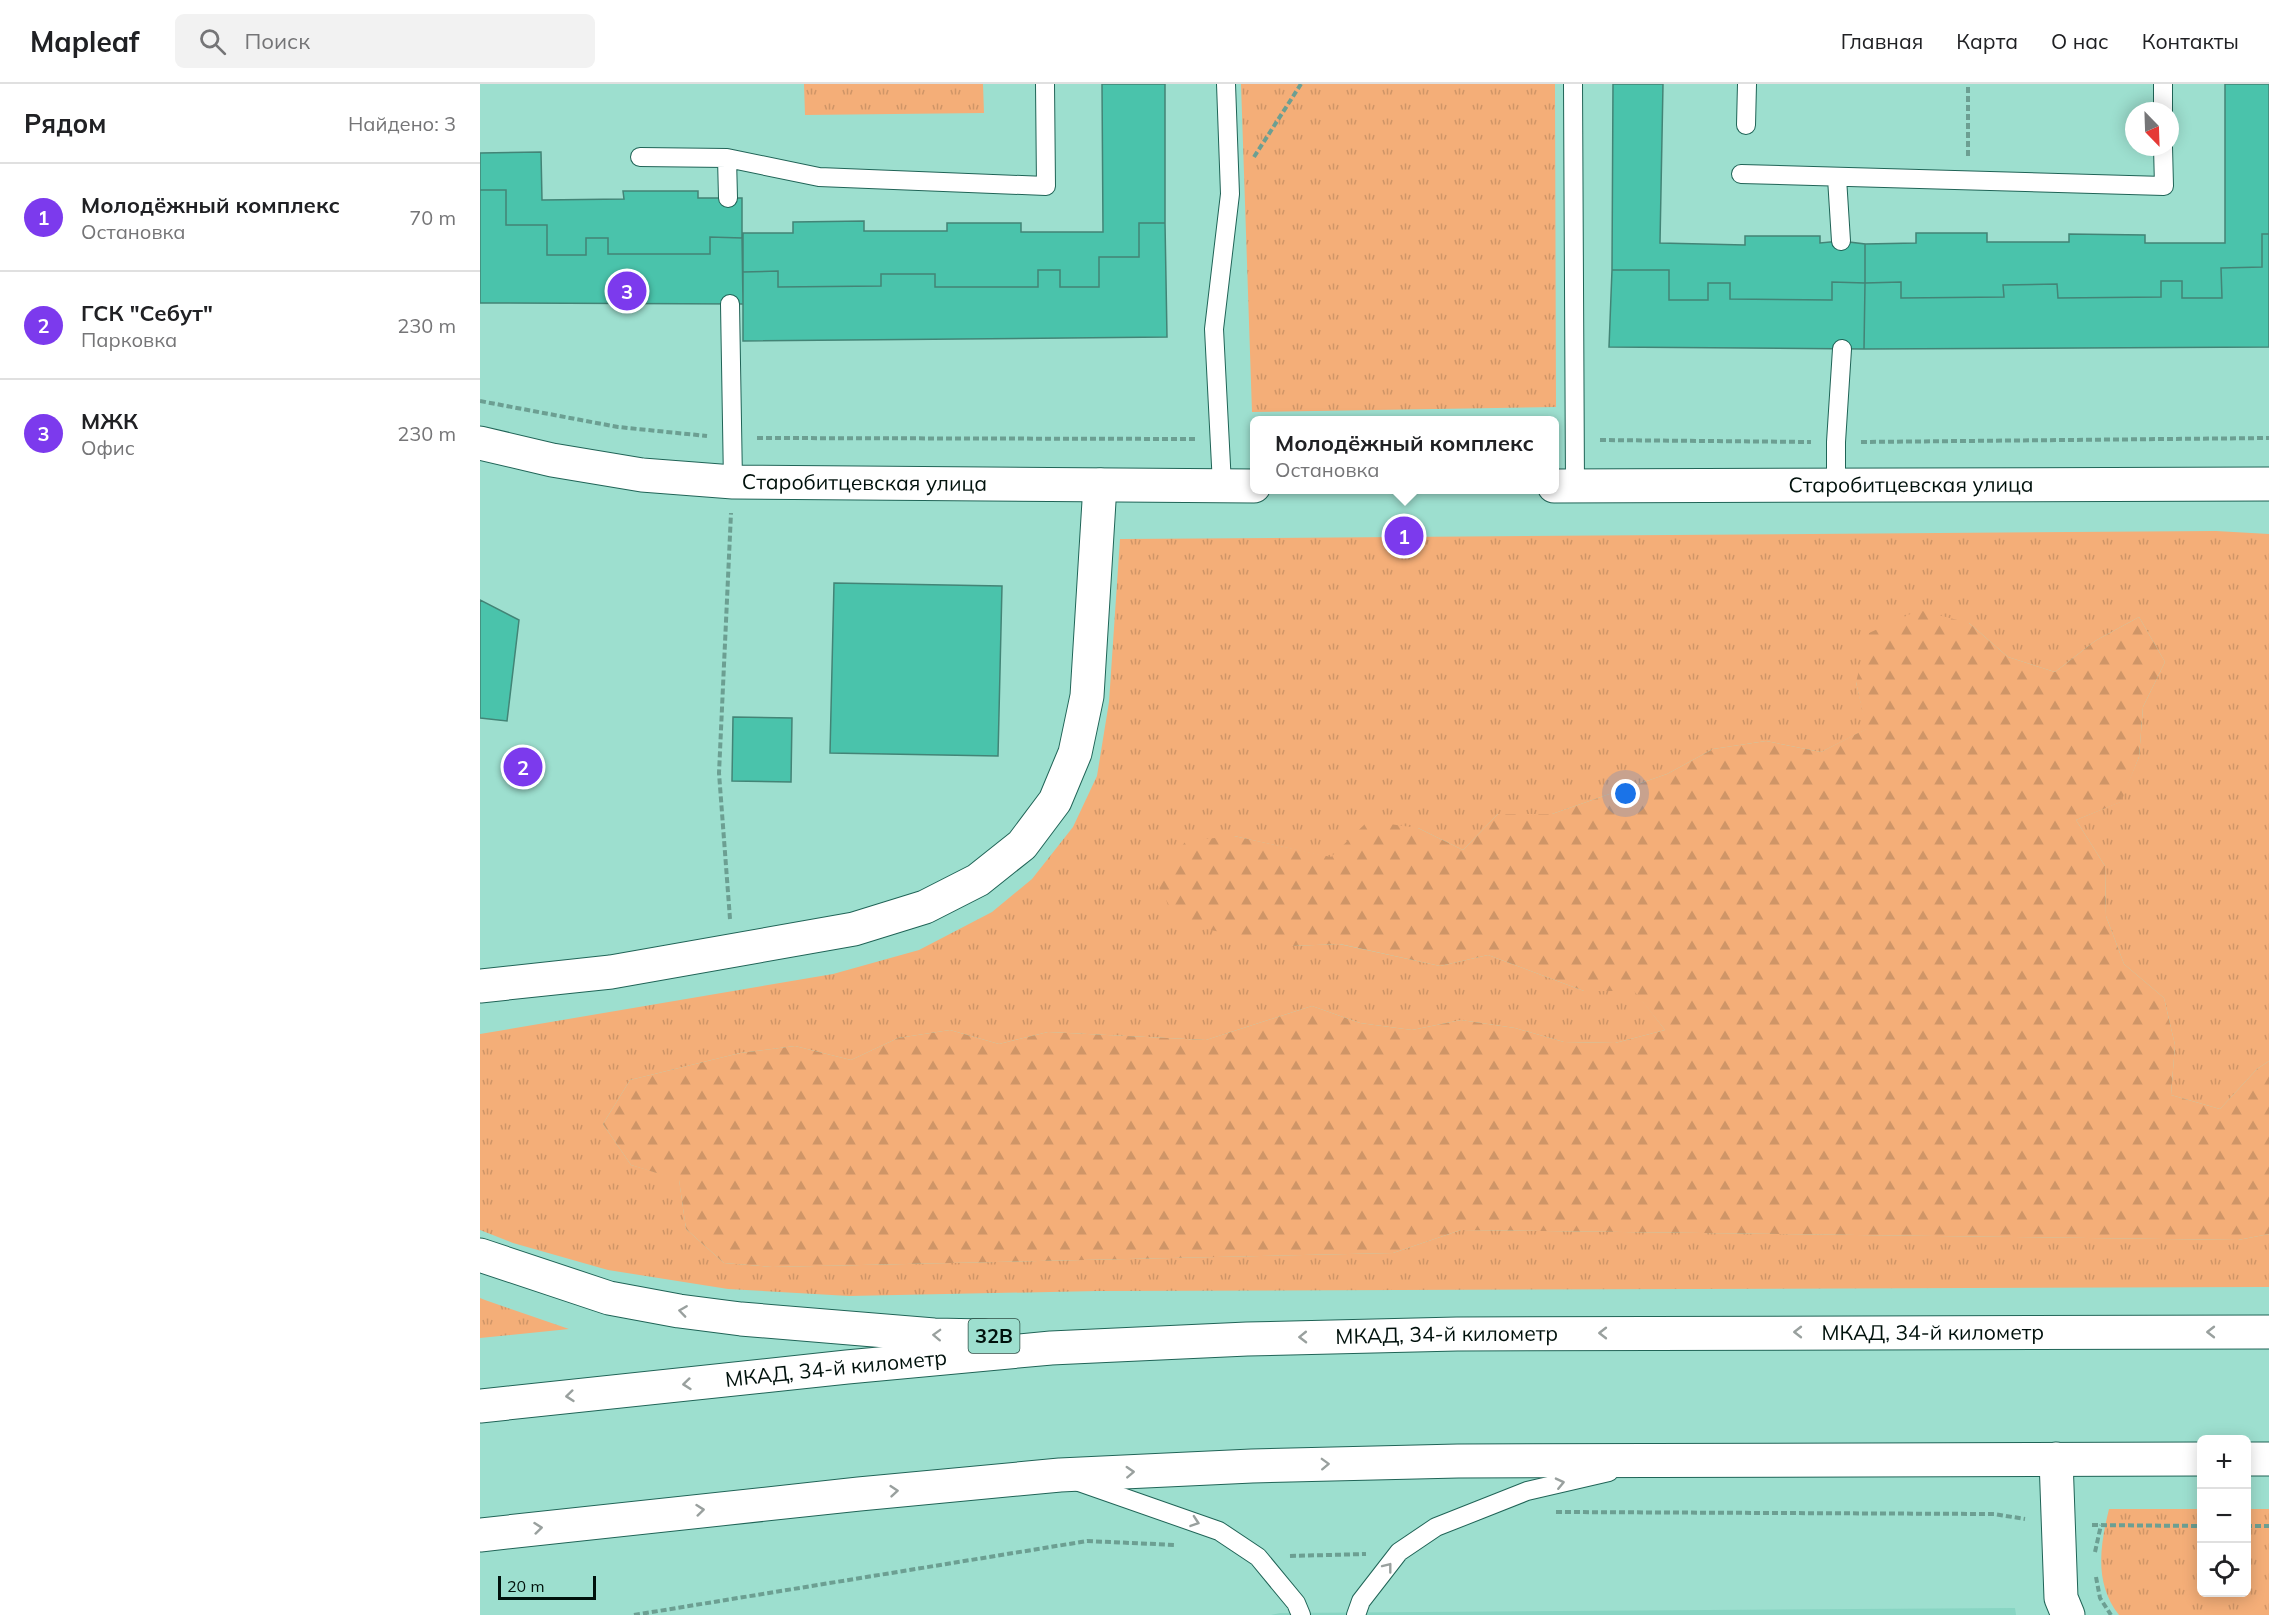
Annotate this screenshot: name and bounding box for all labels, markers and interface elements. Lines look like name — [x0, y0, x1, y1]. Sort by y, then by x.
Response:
search box — [175, 14, 595, 68]
text: Mapleaf — [30, 24, 139, 59]
icon: search — [196, 25, 229, 58]
text: Поиск — [244, 27, 310, 55]
text: Главная — [1841, 28, 1923, 54]
text: Карта — [1956, 28, 2018, 54]
text: О нас — [2051, 28, 2109, 54]
text: Контакты — [2142, 28, 2239, 54]
north arrow — [2125, 102, 2179, 156]
text: Рядом — [24, 107, 107, 140]
text: Найдено: 3 — [348, 111, 456, 136]
text: Молодёжный комплекс — [81, 191, 340, 219]
text: 1 — [38, 205, 50, 230]
text: 70 m — [409, 205, 456, 230]
text: Остановка — [81, 219, 186, 244]
pin: 3 — [608, 268, 646, 314]
text: ГСК "Себут" — [81, 299, 213, 327]
text: 2 — [38, 313, 50, 338]
text: 230 m — [397, 313, 456, 338]
text: Парковка — [81, 327, 177, 352]
text: МЖК — [81, 407, 138, 435]
popup — [1250, 416, 1559, 494]
text: 3 — [38, 421, 50, 446]
text: 230 m — [397, 421, 456, 446]
text: Молодёжный комплекс — [1275, 429, 1534, 457]
text: Офис — [81, 435, 135, 460]
text: Остановка — [1275, 457, 1380, 482]
street label: Старобитцевская улица — [742, 468, 987, 496]
street label: Старобитцевская улица — [1788, 471, 2034, 497]
pin: 1 — [1384, 514, 1424, 558]
pin: 2 — [504, 744, 543, 790]
your location — [1611, 779, 1640, 808]
one-way arrow — [678, 1306, 687, 1318]
road number: 32B — [968, 1319, 1020, 1353]
street label: МКАД, 34-й километр — [1821, 1319, 2044, 1345]
street label: МКАД, 34-й километр — [1335, 1320, 1558, 1349]
one-way arrow — [1793, 1326, 1802, 1338]
one-way arrow — [2206, 1326, 2215, 1338]
one-way arrow — [1598, 1327, 1607, 1339]
one-way arrow — [932, 1328, 941, 1341]
one-way arrow — [1298, 1331, 1307, 1344]
street label: МКАД, 34-й километр — [724, 1344, 948, 1392]
one-way arrow — [682, 1377, 691, 1390]
one-way arrow — [566, 1389, 575, 1402]
map controls — [2197, 1435, 2251, 1597]
button: + — [2197, 1435, 2251, 1489]
one-way arrow — [1321, 1458, 1330, 1471]
one-way arrow — [1126, 1465, 1135, 1478]
one-way arrow — [1555, 1478, 1565, 1491]
one-way arrow — [890, 1485, 899, 1498]
button: − — [2197, 1489, 2251, 1543]
one-way arrow — [696, 1504, 705, 1517]
one-way arrow — [1189, 1515, 1200, 1528]
one-way arrow — [534, 1522, 543, 1535]
button: locate — [2197, 1543, 2251, 1597]
one-way arrow — [1380, 1562, 1391, 1573]
scale bar — [498, 1573, 596, 1600]
text: 20 m — [507, 1576, 544, 1596]

